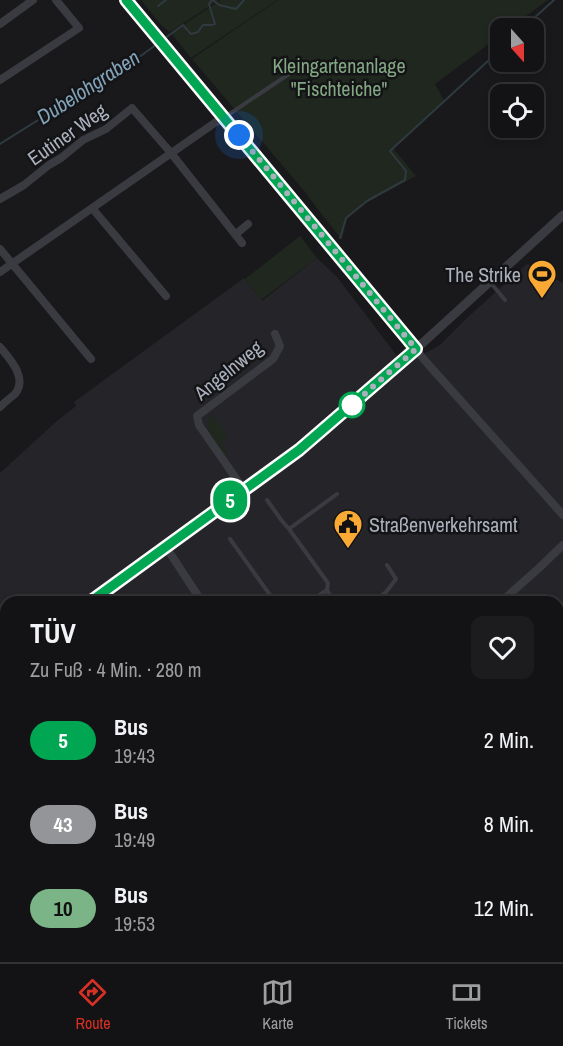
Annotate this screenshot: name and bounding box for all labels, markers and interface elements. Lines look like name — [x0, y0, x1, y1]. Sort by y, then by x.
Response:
north arrow — [490, 18, 544, 72]
map controls — [490, 18, 544, 138]
water label: Dubelohgraben — [31, 43, 145, 131]
park label: Kleingartenanlage "Fischteiche" — [272, 52, 406, 102]
button: locate — [490, 84, 544, 138]
street label: Eutiner Weg — [22, 97, 112, 171]
your location — [224, 120, 254, 150]
sports icon: The Strike — [526, 258, 558, 300]
place label: The Strike — [445, 261, 521, 288]
street label: Angelnweg — [187, 334, 268, 407]
unlabelled marker — [339, 392, 365, 418]
line badge: 5 — [210, 480, 250, 520]
text: 5 — [225, 486, 235, 515]
public building icon: Straßenverkehrsamt — [332, 508, 364, 550]
place label: Straßenverkehrsamt — [369, 511, 518, 538]
text: TÜV — [30, 614, 76, 652]
button: heart — [471, 616, 534, 679]
text: Zu Fuß · 4 Min. · 280 m — [30, 656, 201, 683]
text: Bus — [114, 712, 148, 742]
text: 2 Min. — [484, 725, 534, 755]
text: 5 — [58, 726, 68, 755]
text: 19:43 — [114, 742, 155, 769]
text: Bus — [114, 796, 148, 826]
text: 8 Min. — [484, 809, 534, 839]
text: 43 — [53, 810, 73, 839]
text: 19:49 — [114, 826, 155, 853]
text: Bus — [114, 880, 148, 910]
text: 12 Min. — [474, 893, 534, 923]
text: 10 — [53, 894, 73, 923]
text: 19:53 — [114, 910, 155, 937]
tab: Route — [75, 976, 111, 1034]
tab: Karte — [261, 976, 294, 1034]
tab: Tickets — [445, 976, 487, 1034]

